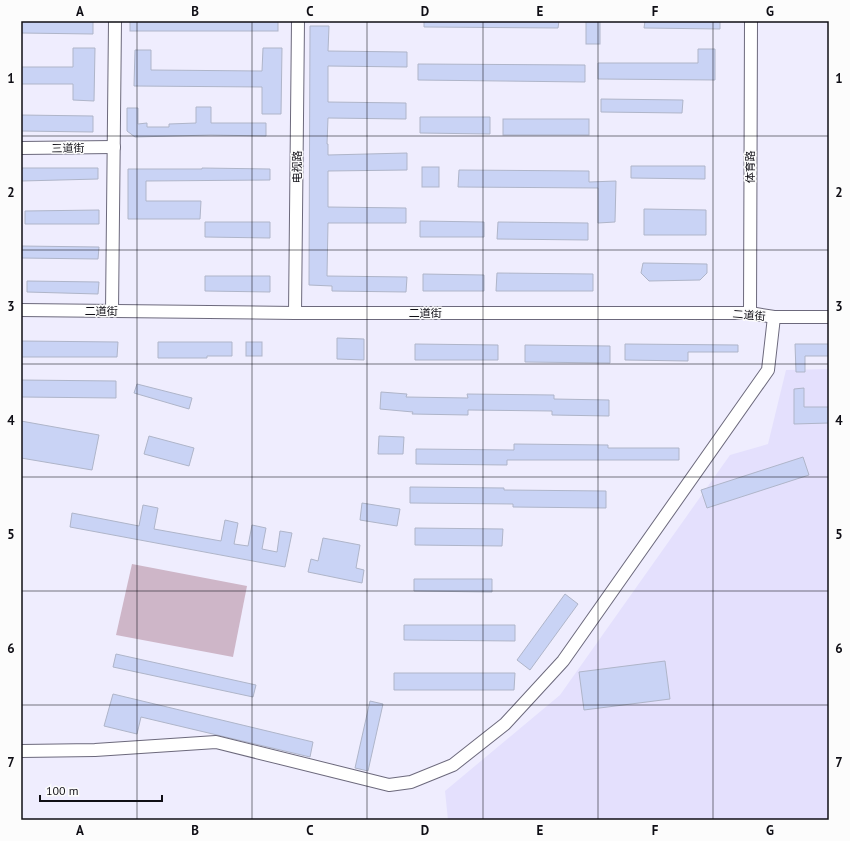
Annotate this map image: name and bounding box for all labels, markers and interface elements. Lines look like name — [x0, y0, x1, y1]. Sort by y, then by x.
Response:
text: A — [76, 3, 84, 20]
text: B — [191, 3, 199, 20]
text: C — [306, 3, 314, 20]
text: D — [421, 3, 429, 20]
text: E — [537, 3, 544, 20]
text: F — [652, 3, 659, 20]
text: G — [766, 3, 774, 20]
text: 1 — [7, 70, 15, 87]
text: 1 — [835, 70, 843, 87]
street label: 三道街 — [51, 141, 85, 155]
street label: 电视路 — [290, 151, 304, 184]
street label: 体育路 — [743, 151, 757, 184]
text: 2 — [7, 184, 15, 201]
text: 2 — [835, 184, 843, 201]
text: 3 — [7, 298, 15, 315]
text: 3 — [835, 298, 843, 315]
street label: 二道街 — [85, 304, 118, 318]
street label: 二道街 — [409, 306, 442, 320]
street label: 二道街 — [732, 307, 766, 323]
text: 4 — [7, 412, 15, 429]
text: 4 — [835, 412, 843, 429]
text: 5 — [7, 526, 15, 543]
text: 5 — [835, 526, 843, 543]
text: 6 — [7, 640, 15, 657]
text: 6 — [835, 640, 843, 657]
text: 7 — [7, 754, 15, 771]
text: 7 — [835, 754, 843, 771]
scale bar — [40, 777, 162, 803]
text: 100 m — [46, 783, 79, 798]
text: A — [76, 822, 84, 839]
text: B — [191, 822, 199, 839]
text: C — [306, 822, 314, 839]
text: D — [421, 822, 429, 839]
text: E — [537, 822, 544, 839]
text: F — [652, 822, 659, 839]
text: G — [766, 822, 774, 839]

